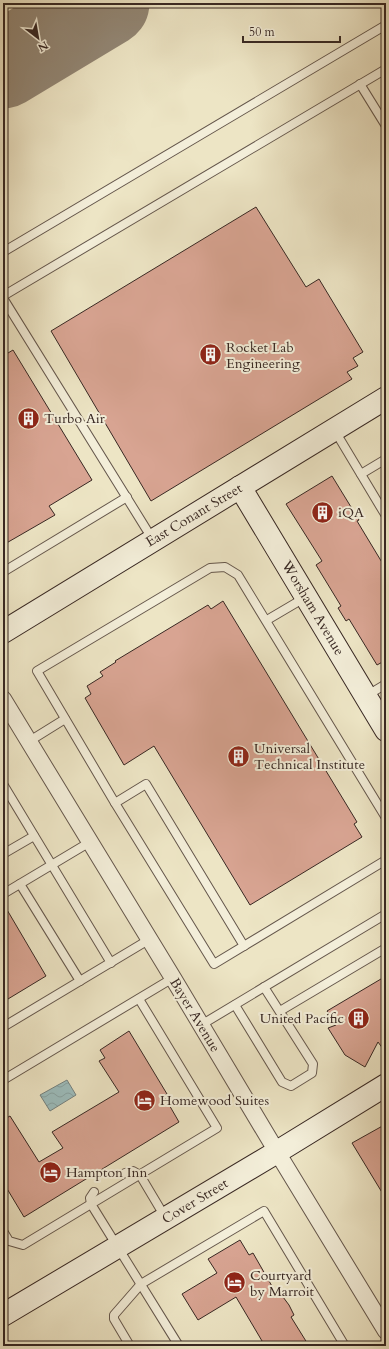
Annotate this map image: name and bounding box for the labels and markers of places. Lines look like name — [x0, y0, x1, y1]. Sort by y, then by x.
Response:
place label: Rocket Lab Engineering — [226, 338, 300, 373]
building icon: Rocket Lab Engineering — [198, 342, 224, 368]
building icon: Turbo Air — [16, 405, 42, 431]
place label: Turbo Air — [44, 409, 106, 428]
building icon: iQA — [309, 499, 335, 525]
place label: iQA — [338, 503, 364, 522]
place label: Universal Technical Institute — [254, 739, 365, 774]
building icon: Universal Technical Institute — [225, 743, 251, 769]
building icon: United Pacific — [346, 1005, 372, 1031]
place label: United Pacific — [260, 1009, 344, 1028]
hotel icon: Homewood Suites — [132, 1087, 158, 1113]
place label: Homewood Suites — [160, 1091, 269, 1110]
hotel icon: Hampton Inn — [38, 1159, 64, 1185]
place label: Hampton Inn — [66, 1163, 147, 1182]
place label: Courtyard by Marroit — [250, 1266, 315, 1301]
hotel icon: Courtyard by Marroit — [222, 1270, 248, 1296]

